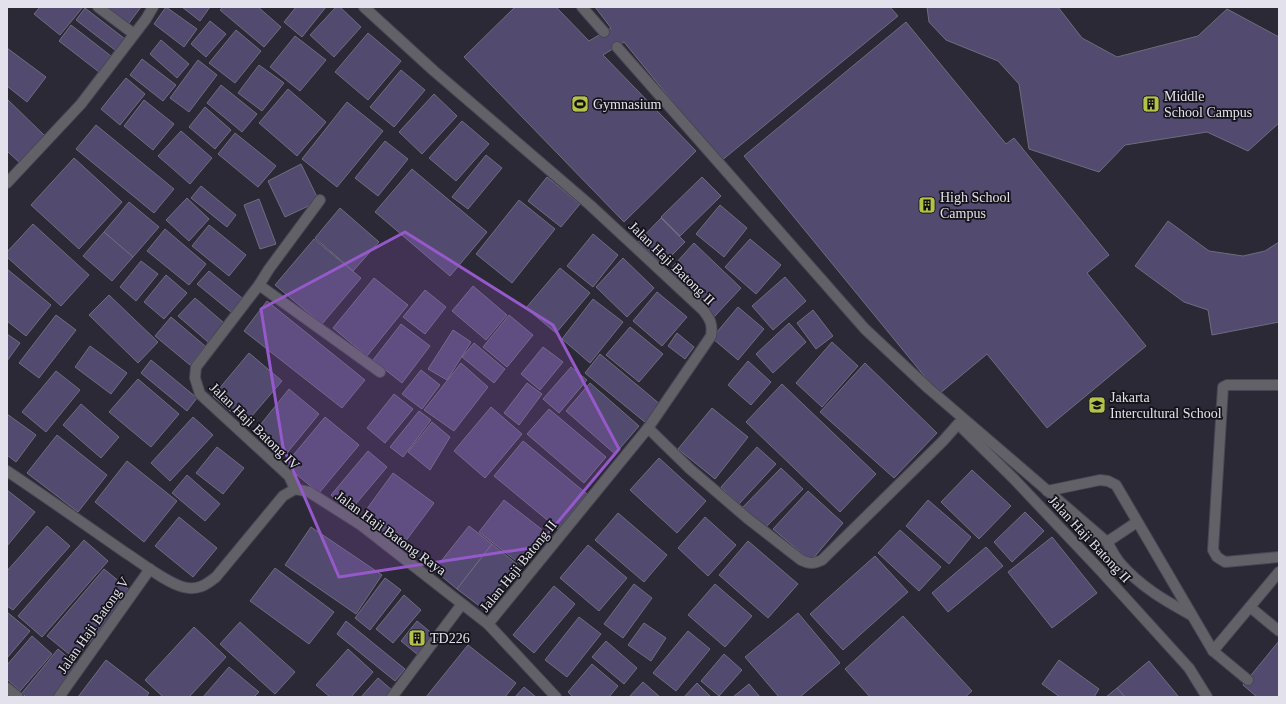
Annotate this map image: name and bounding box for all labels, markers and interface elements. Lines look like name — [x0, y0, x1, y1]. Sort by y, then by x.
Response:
place label: Middle School Campus — [1164, 89, 1252, 120]
sports icon: Gymnasium — [570, 94, 590, 114]
building icon: Middle School Campus — [1141, 94, 1161, 114]
place label: Gymnasium — [593, 97, 662, 112]
place label: High School Campus — [940, 190, 1011, 221]
building icon: High School Campus — [917, 195, 937, 215]
street label: Jalan Haji Batong II — [626, 219, 718, 308]
street label: Jalan Haji Batong IV — [207, 380, 303, 473]
place label: Jakarta Intercultural School — [1110, 390, 1222, 421]
school or university icon: Jakarta Intercultural School — [1087, 395, 1107, 415]
street label: Jalan Haji Batong Raya — [333, 488, 449, 579]
street label: Jalan Haji Batong II — [1046, 493, 1134, 586]
street label: Jalan Haji Batong II — [477, 517, 560, 615]
street label: Jalan Haji Batong V — [55, 574, 132, 676]
building icon: TD226 — [407, 628, 427, 648]
place label: TD226 — [430, 631, 470, 646]

